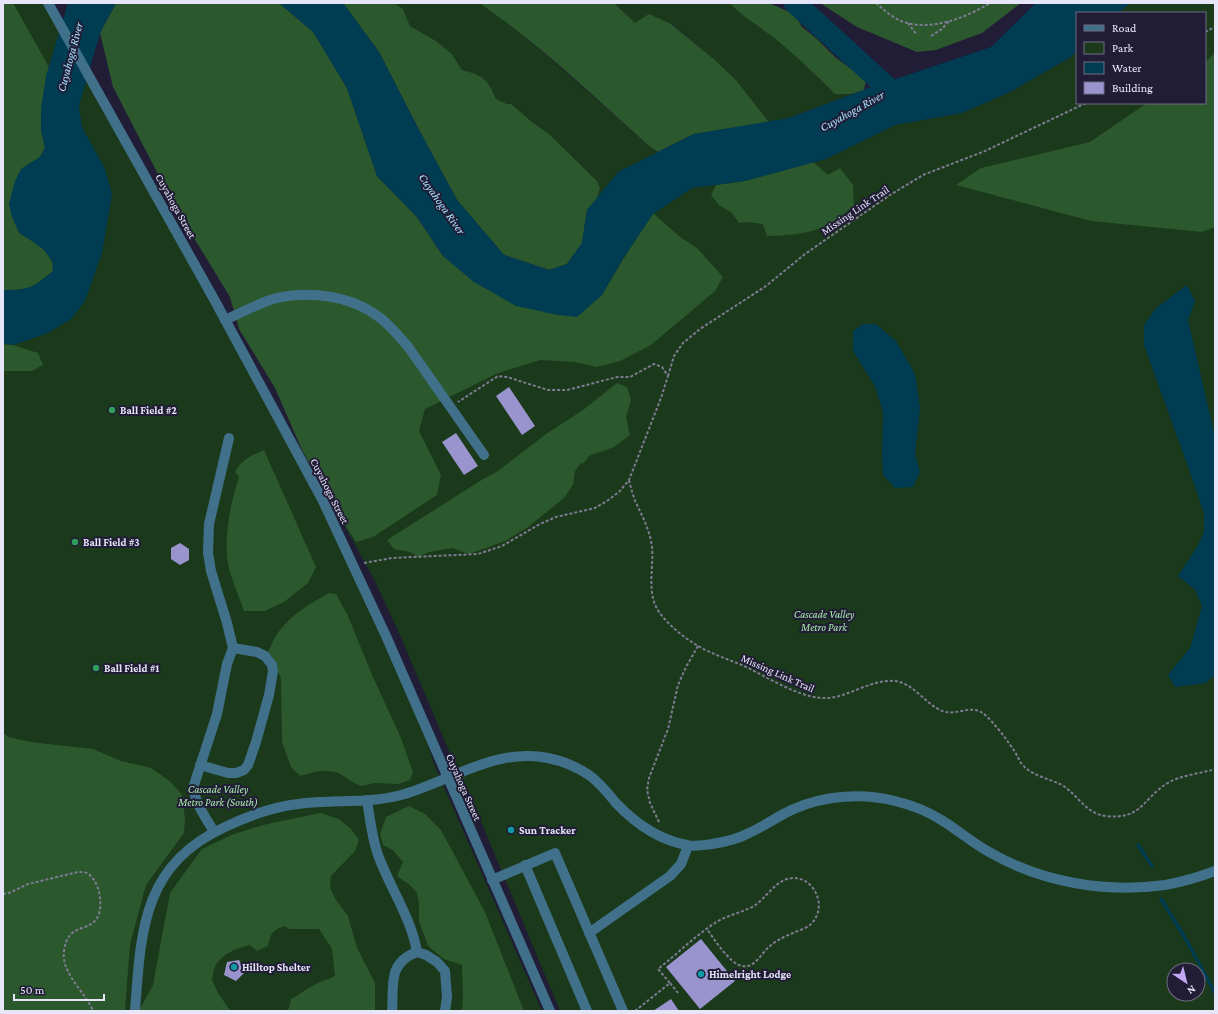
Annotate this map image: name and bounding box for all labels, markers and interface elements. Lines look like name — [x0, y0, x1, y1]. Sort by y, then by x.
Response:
legend — [1076, 12, 1206, 104]
water label: Cuyahoga River — [54, 20, 86, 93]
text: Road — [1112, 21, 1137, 35]
text: Park — [1112, 41, 1134, 55]
text: Water — [1112, 61, 1142, 75]
text: Building — [1112, 81, 1153, 95]
water label: Cuyahoga River — [817, 87, 887, 134]
water label: Cuyahoga River — [416, 171, 469, 238]
street label: Cuyahoga Street — [152, 172, 199, 241]
street label: Missing Link Trail — [819, 183, 892, 238]
place label: Ball Field #2 — [120, 404, 177, 416]
marker: Ball Field #2 — [107, 405, 117, 415]
street label: Cuyahoga Street — [307, 456, 352, 527]
place label: Ball Field #3 — [83, 536, 140, 548]
marker: Ball Field #3 — [70, 537, 80, 547]
park label: Cascade Valley Metro Park — [794, 608, 855, 633]
street label: Missing Link Trail — [739, 651, 817, 695]
place label: Ball Field #1 — [104, 662, 160, 674]
marker: Ball Field #1 — [91, 663, 101, 673]
street label: Cuyahoga Street — [443, 752, 484, 823]
park label: Cascade Valley Metro Park (South) — [177, 783, 258, 809]
place label: Sun Tracker — [519, 824, 576, 836]
marker: Sun Tracker — [506, 825, 516, 835]
place label: Hilltop Shelter — [242, 961, 311, 973]
marker: Hilltop Shelter — [229, 962, 239, 972]
north arrow — [1166, 962, 1206, 1002]
place label: Himelright Lodge — [709, 968, 791, 980]
marker: Himelright Lodge — [696, 969, 706, 979]
scale bar — [14, 976, 104, 1002]
text: 50 m — [20, 983, 45, 997]
text: N — [1185, 983, 1198, 998]

